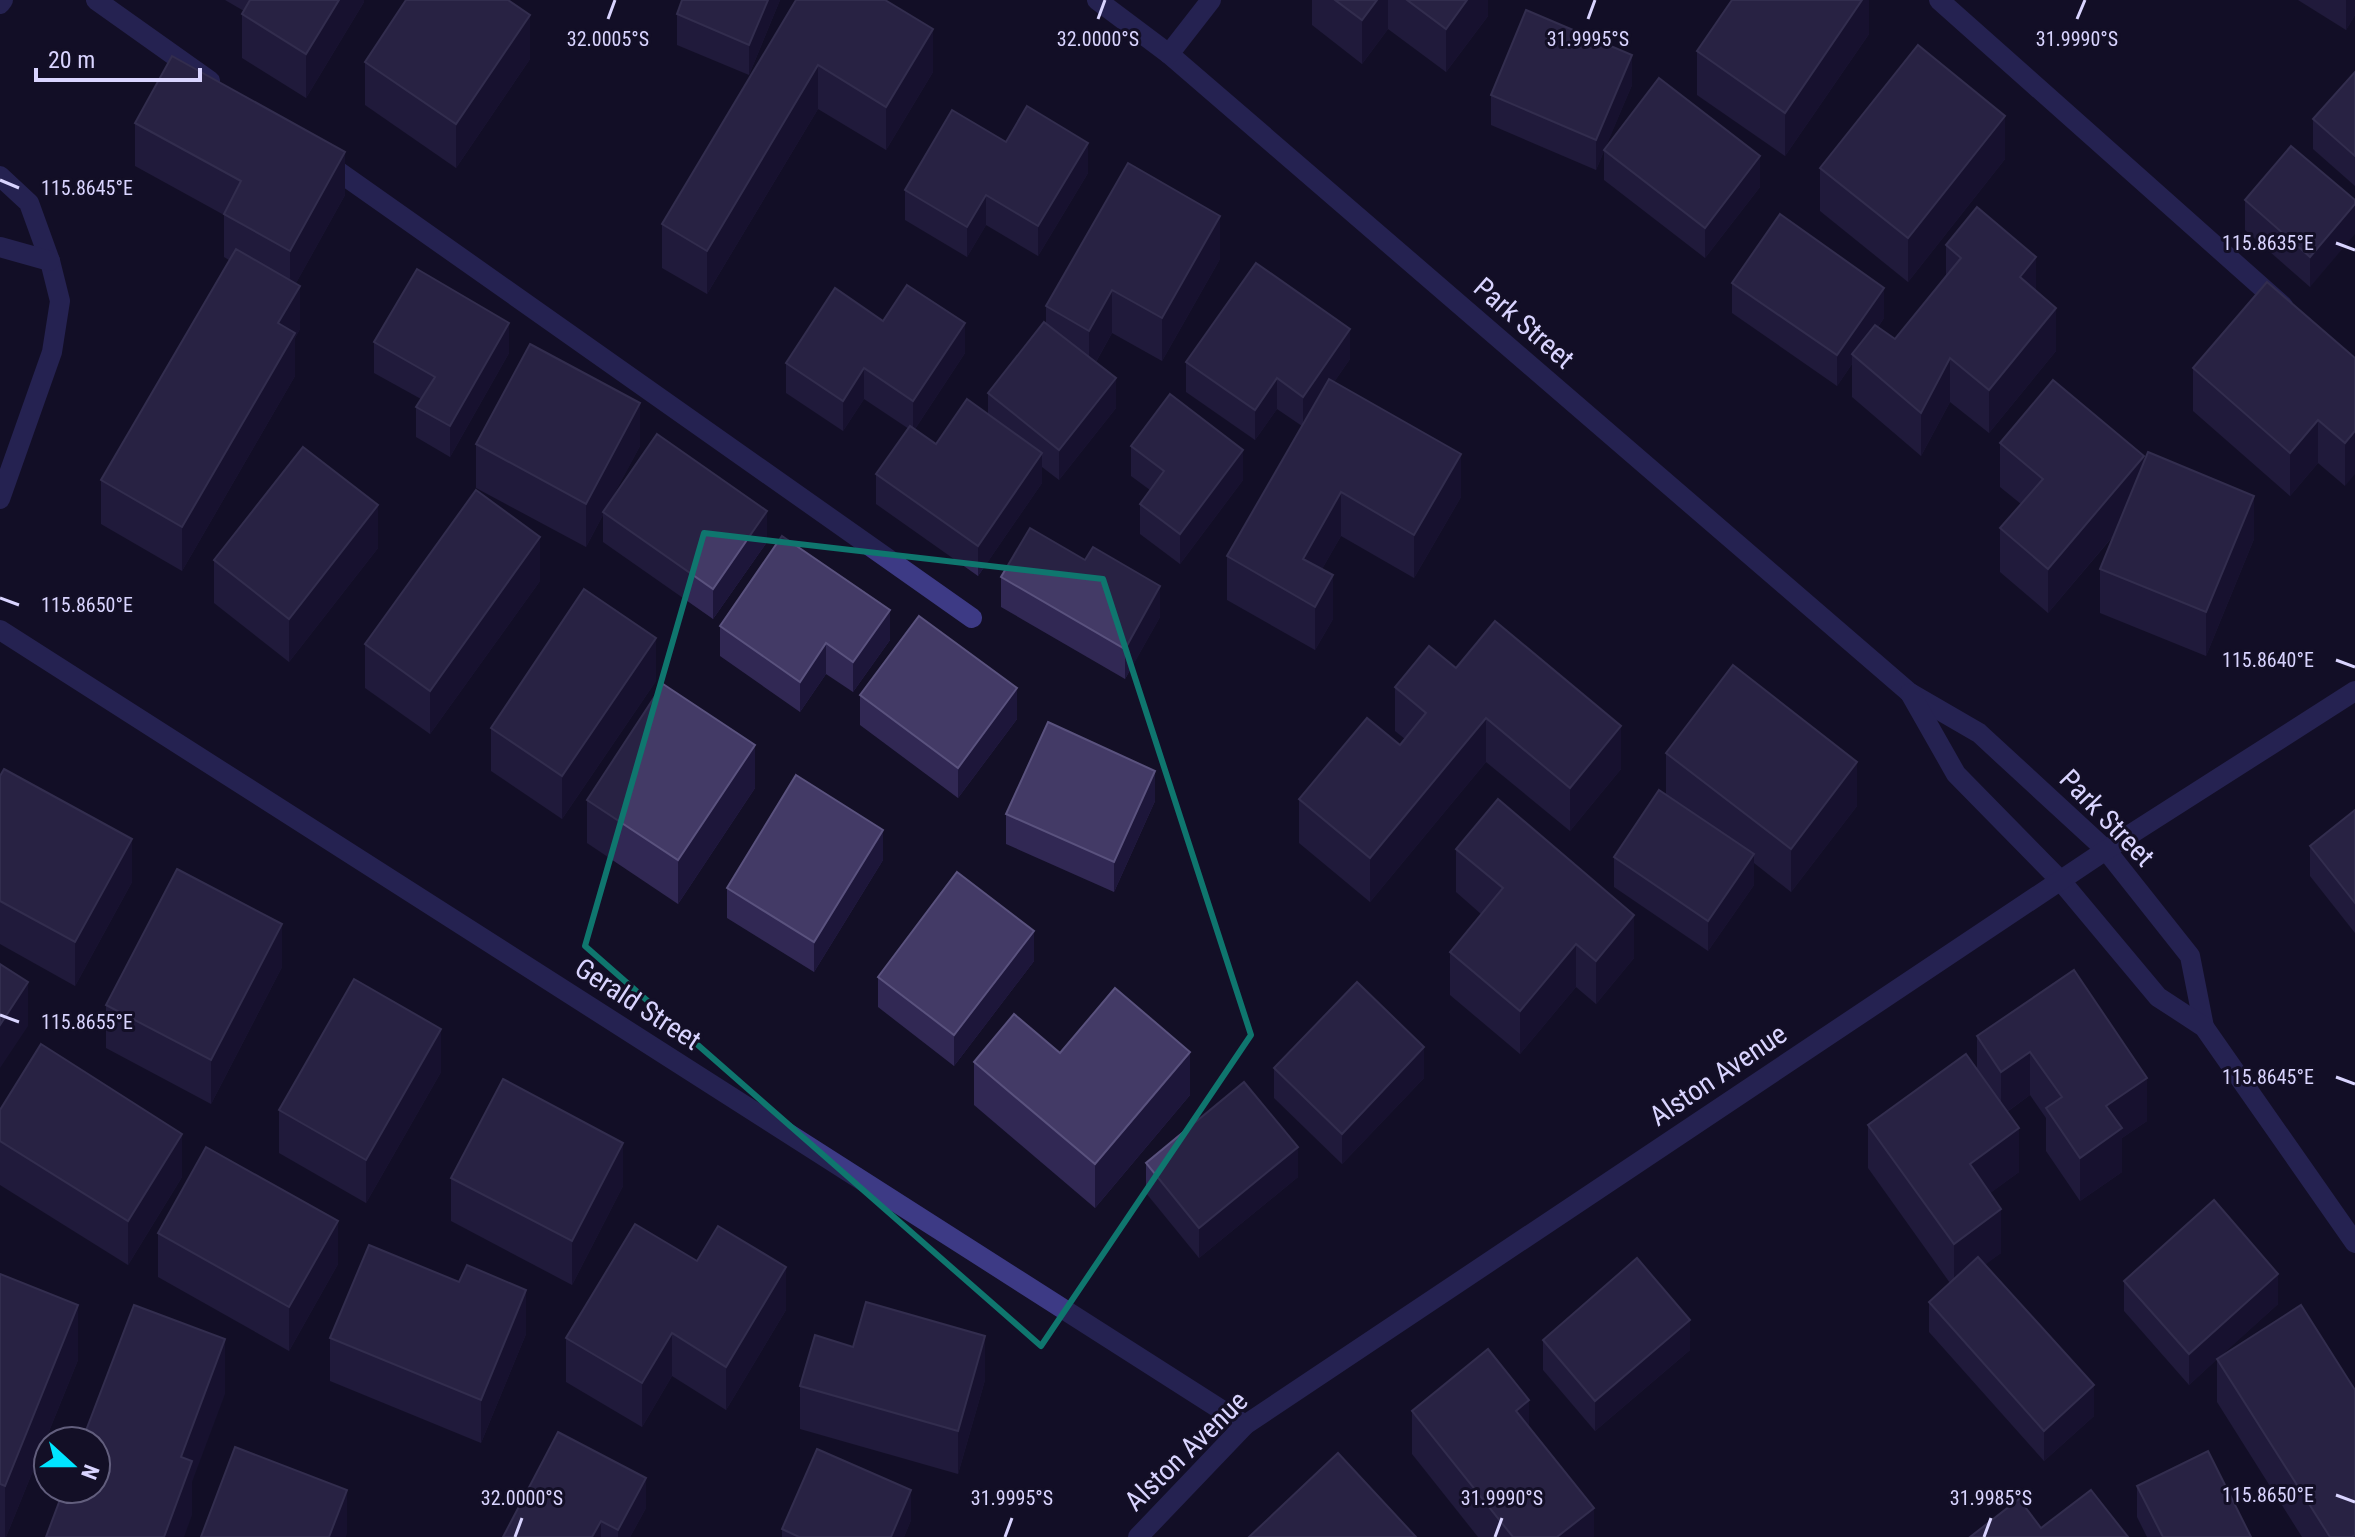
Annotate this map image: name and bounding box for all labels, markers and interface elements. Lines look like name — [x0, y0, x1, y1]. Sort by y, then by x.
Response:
text: 32.0005°S — [567, 27, 649, 51]
text: 32.0000°S — [1057, 27, 1139, 51]
text: 31.9995°S — [1547, 27, 1629, 51]
text: 31.9990°S — [2036, 27, 2118, 51]
scale bar — [36, 32, 200, 82]
text: 20 m — [48, 46, 95, 74]
text: 115.8645°E — [41, 176, 133, 200]
text: 115.8635°E — [2222, 231, 2314, 255]
street label: Park Street — [1467, 271, 1581, 375]
text: 115.8650°E — [41, 593, 133, 617]
text: 115.8640°E — [2222, 648, 2314, 672]
street label: Park Street — [2053, 763, 2161, 873]
street label: Gerald Street — [569, 951, 707, 1057]
text: 115.8655°E — [41, 1010, 133, 1034]
street label: Alston Avenue — [1643, 1017, 1793, 1133]
text: 115.8645°E — [2222, 1065, 2314, 1089]
street label: Alston Avenue — [1118, 1384, 1254, 1518]
north arrow — [32, 1425, 112, 1505]
text: N — [76, 1461, 104, 1483]
text: 115.8650°E — [2222, 1483, 2314, 1507]
text: 32.0000°S — [481, 1486, 563, 1510]
text: 31.9995°S — [971, 1486, 1053, 1510]
text: 31.9990°S — [1461, 1486, 1543, 1510]
text: 31.9985°S — [1950, 1486, 2032, 1510]

